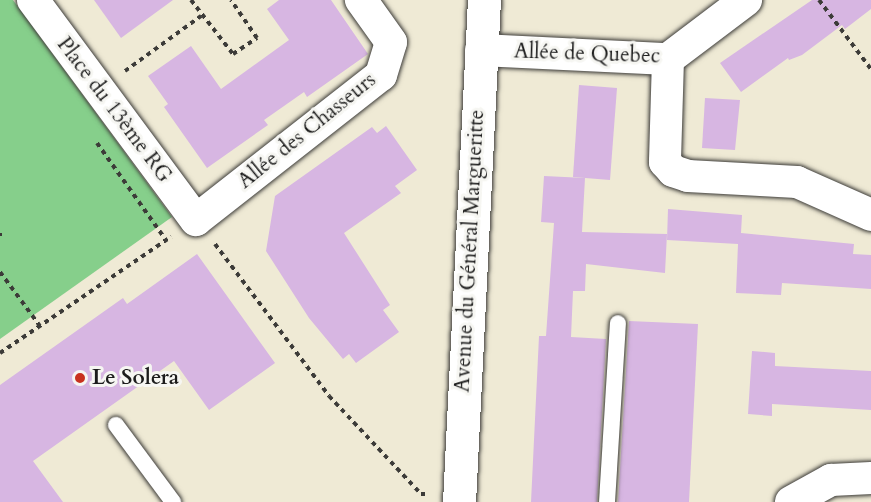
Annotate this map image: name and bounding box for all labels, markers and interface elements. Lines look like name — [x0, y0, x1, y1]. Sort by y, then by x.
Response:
street label: Place du 13ème RG — [51, 33, 177, 187]
street label: Allée de Quebec — [513, 39, 661, 69]
street label: Allée des Chasseurs — [233, 68, 381, 194]
street label: Avenue du Général Margueritte — [450, 109, 490, 393]
place label: Le Solera — [92, 365, 179, 391]
marker: Le Solera — [73, 371, 87, 385]

